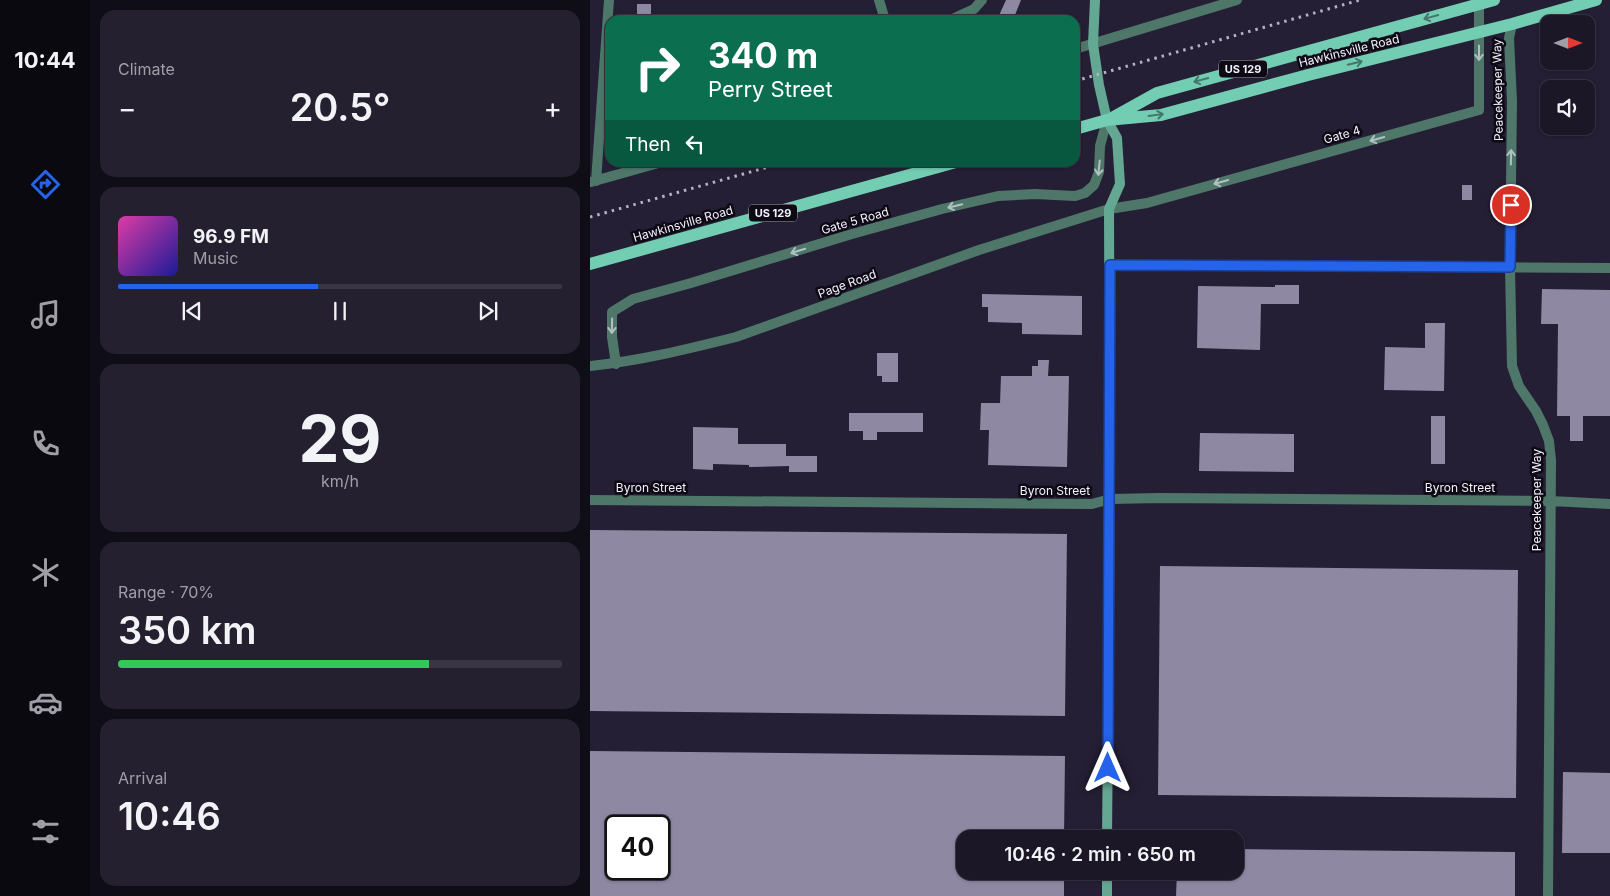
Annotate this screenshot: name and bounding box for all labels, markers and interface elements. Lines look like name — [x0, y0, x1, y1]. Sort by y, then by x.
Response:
one-way arrow — [1424, 13, 1440, 23]
north arrow — [1540, 15, 1595, 70]
map controls — [1540, 15, 1595, 135]
street label: Hawkinsville Road — [1297, 31, 1401, 70]
text: 340 m — [708, 34, 818, 76]
icon: right — [625, 35, 690, 100]
street label: Peacekeeper Way — [1489, 38, 1506, 141]
one-way arrow — [1474, 44, 1484, 61]
text: 10:44 — [14, 47, 76, 73]
one-way arrow — [1347, 58, 1363, 67]
text: Climate — [118, 59, 175, 79]
road number: US 129 — [1219, 61, 1267, 78]
text: Perry Street — [708, 76, 833, 102]
one-way arrow — [1194, 76, 1210, 86]
button: sound — [1540, 80, 1595, 135]
text: 20.5° — [290, 84, 390, 130]
text: − — [118, 91, 137, 125]
text: + — [543, 91, 562, 125]
one-way arrow — [1147, 110, 1163, 120]
street label: Gate 4 — [1322, 122, 1362, 147]
icon: left — [681, 130, 709, 158]
text: Then — [625, 133, 671, 156]
one-way arrow — [1370, 134, 1386, 144]
one-way arrow — [1506, 149, 1516, 165]
one-way arrow — [1094, 159, 1103, 175]
icon: directions — [28, 167, 63, 202]
one-way arrow — [1213, 178, 1229, 188]
pin — [1490, 184, 1532, 226]
icon: arrive — [1497, 191, 1525, 219]
street label: Hawkinsville Road — [631, 202, 735, 245]
one-way arrow — [947, 202, 963, 211]
road number: US 129 — [749, 204, 797, 222]
street label: Gate 5 Road — [819, 204, 890, 237]
text: 96.9 FM — [193, 225, 269, 248]
one-way arrow — [791, 246, 807, 256]
text: Music — [193, 248, 238, 268]
street label: Page Road — [816, 266, 878, 301]
icon: music — [28, 297, 63, 332]
icon: previous — [178, 297, 206, 325]
icon: pause — [326, 297, 354, 325]
icon: next — [474, 297, 502, 325]
one-way arrow — [607, 317, 617, 333]
text: 29 — [298, 399, 382, 478]
icon: phone — [28, 426, 63, 461]
street label: Peacekeeper Way — [1529, 449, 1544, 551]
text: km/h — [321, 471, 359, 491]
street label: Byron Street — [616, 480, 686, 495]
street label: Byron Street — [1425, 480, 1495, 495]
street label: Byron Street — [1020, 483, 1090, 498]
icon: climate — [28, 555, 63, 590]
text: Range · 70% — [118, 582, 214, 602]
text: 350 km — [118, 607, 257, 653]
icon: car — [28, 685, 63, 720]
position arrow — [1081, 741, 1133, 793]
text: Arrival — [118, 768, 167, 788]
text: 10:46 — [118, 793, 221, 839]
icon: filters — [28, 814, 63, 849]
speed limit sign: 40 — [605, 815, 670, 880]
text: 10:46 · 2 min · 650 m — [1004, 843, 1196, 866]

